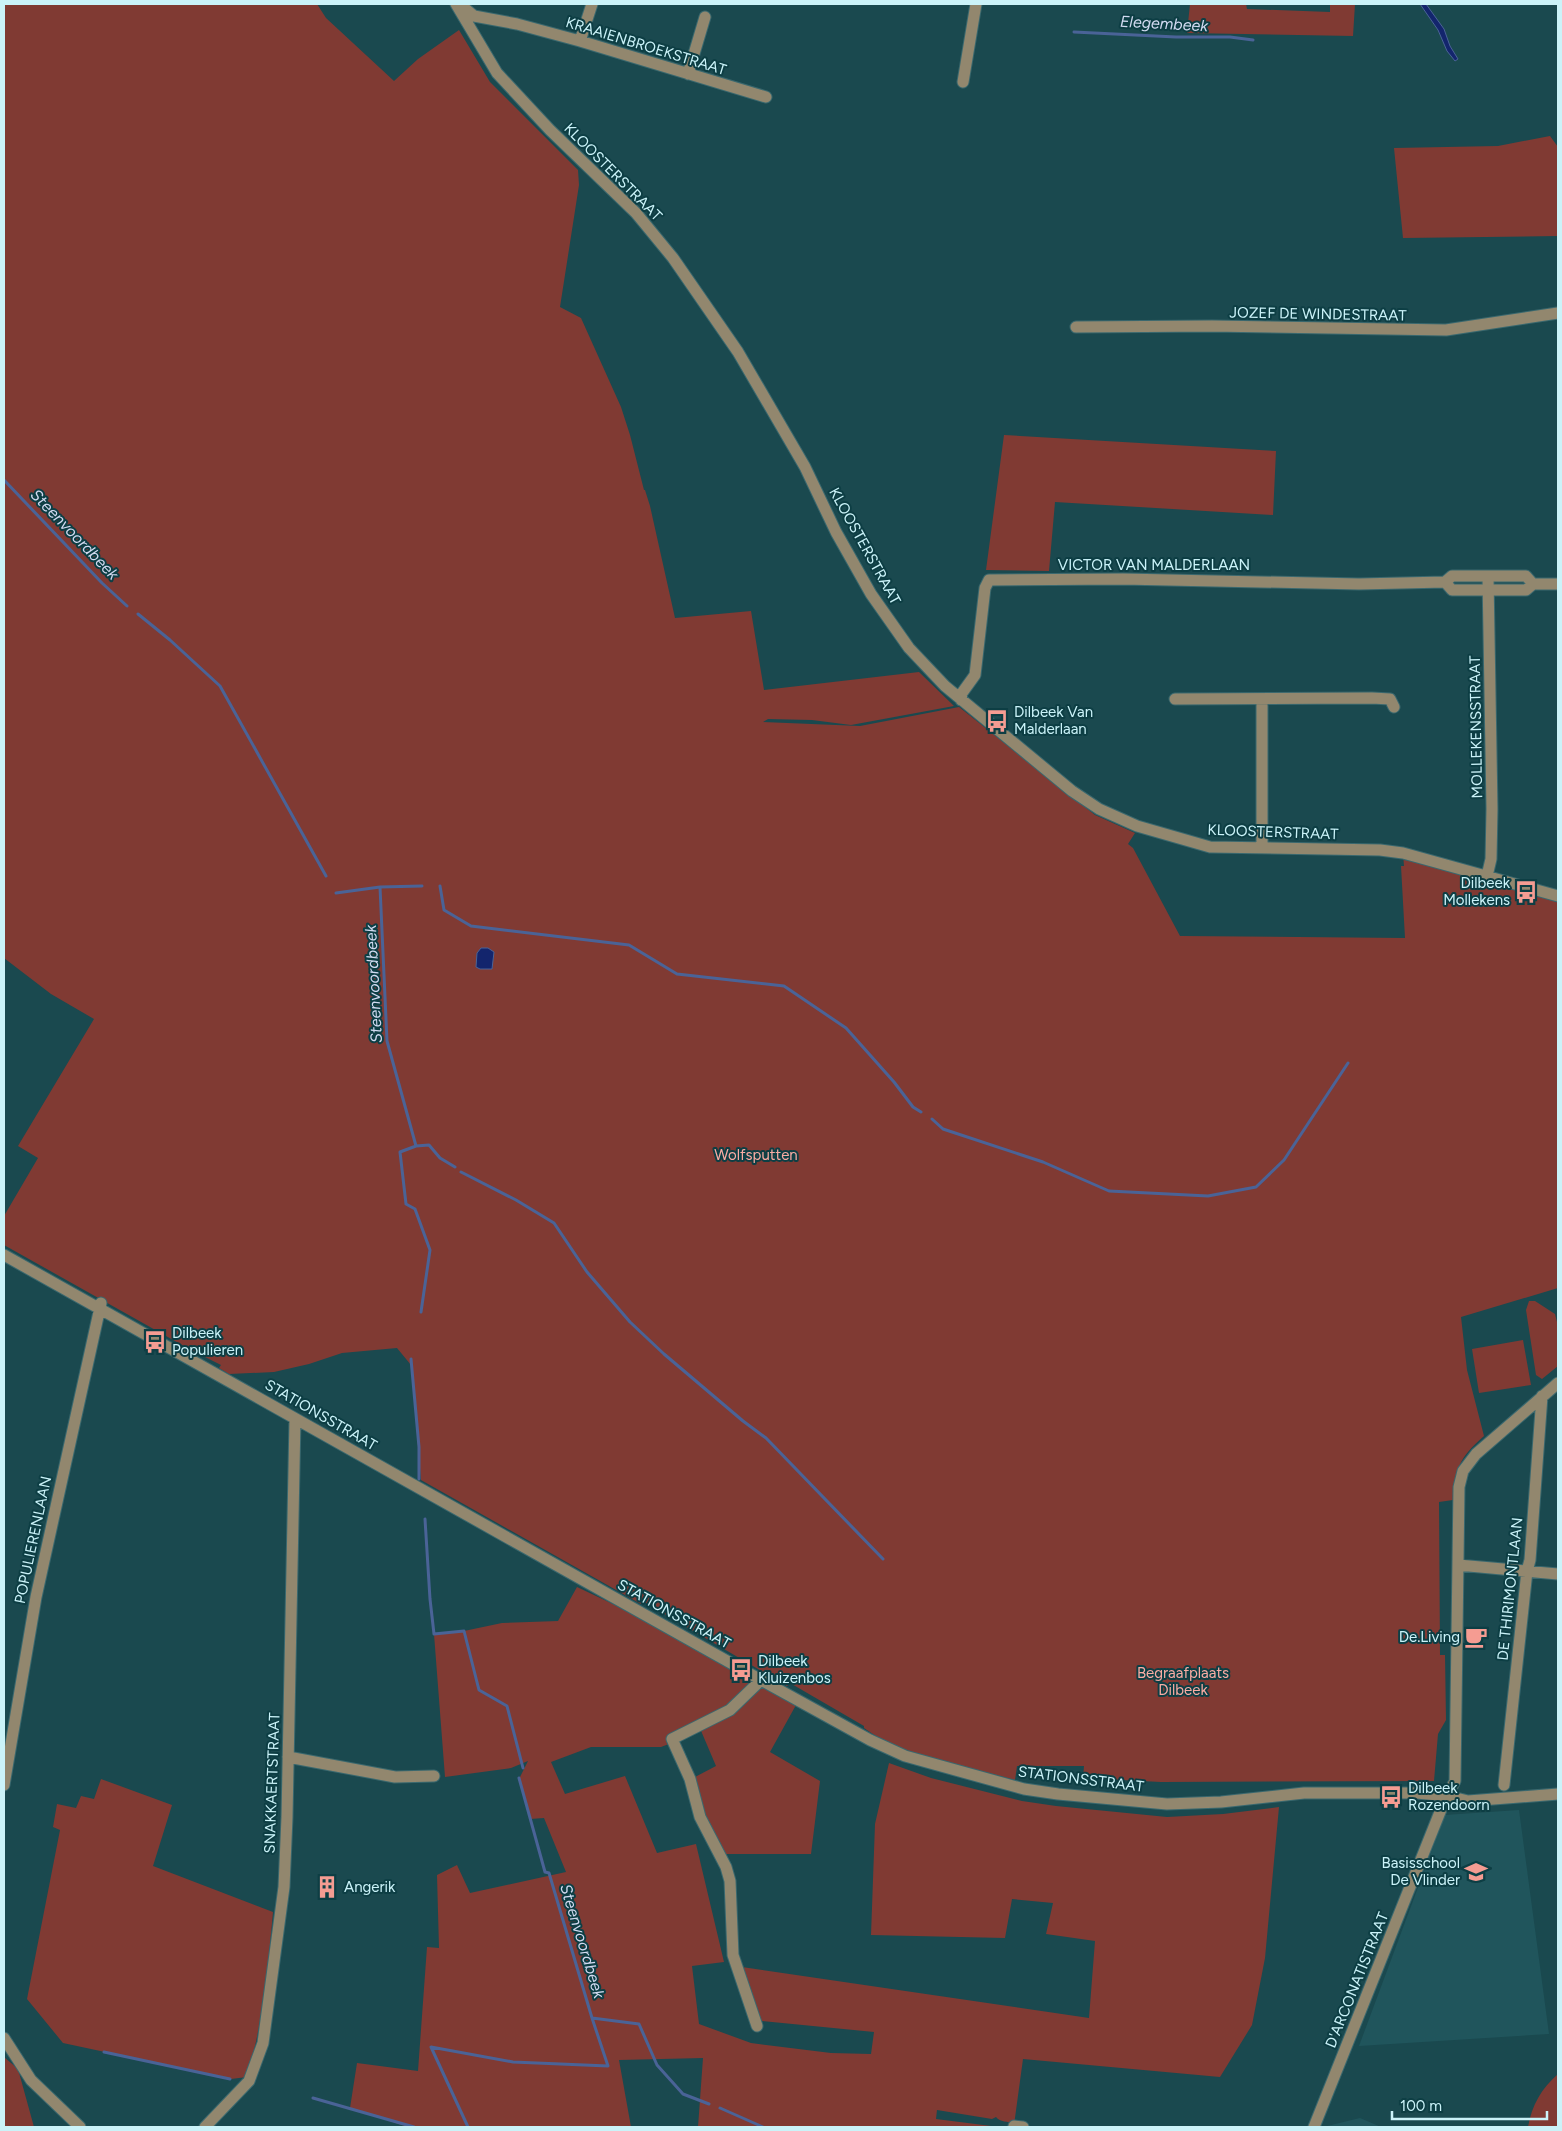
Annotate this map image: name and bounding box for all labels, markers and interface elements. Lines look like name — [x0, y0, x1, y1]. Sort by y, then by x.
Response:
water label: Elegembeek — [1119, 12, 1210, 35]
street label: KRAAIENBROEKSTRAAT — [564, 13, 729, 79]
street label: KLOOSTERSTRAAT — [560, 119, 666, 225]
street label: JOZEF DE WINDESTRAAT — [1229, 303, 1407, 325]
street label: KLOOSTERSTRAAT — [825, 484, 905, 608]
water label: Steenvoordbeek — [27, 485, 124, 584]
street label: VICTOR VAN MALDERLAAN — [1058, 556, 1250, 574]
street label: MOLLEKENSSTRAAT — [1466, 655, 1486, 799]
place label: Dilbeek Van Malderlaan — [1014, 703, 1093, 738]
bus stop icon: Dilbeek Van Malderlaan — [984, 708, 1010, 734]
street label: KLOOSTERSTRAAT — [1207, 821, 1339, 843]
place label: Dilbeek Mollekens — [1443, 874, 1511, 909]
bus stop icon: Dilbeek Mollekens — [1513, 879, 1539, 905]
water label: Steenvoordbeek — [361, 923, 386, 1044]
park label: Wolfsputten — [714, 1146, 798, 1164]
place label: Dilbeek Populieren — [172, 1324, 243, 1359]
bus stop icon: Dilbeek Populieren — [142, 1329, 168, 1355]
street label: STATIONSSTRAAT — [262, 1376, 381, 1455]
street label: POPULIERENLAAN — [11, 1475, 55, 1605]
street label: DE THIRIMONTLAAN — [1494, 1516, 1526, 1662]
street label: STATIONSSTRAAT — [614, 1575, 734, 1653]
cafe icon: De.Living — [1463, 1624, 1489, 1650]
place label: De.Living — [1399, 1628, 1460, 1646]
place label: Dilbeek Kluizenbos — [758, 1652, 831, 1687]
bus stop icon: Dilbeek Kluizenbos — [728, 1657, 754, 1683]
park label: Begraafplaats Dilbeek — [1137, 1664, 1229, 1699]
street label: SNAKKAERTSTRAAT — [261, 1711, 283, 1854]
street label: STATIONSSTRAAT — [1017, 1762, 1146, 1796]
place label: Dilbeek Rozendoorn — [1408, 1779, 1490, 1814]
bus stop icon: Dilbeek Rozendoorn — [1378, 1784, 1404, 1810]
place label: Basisschool De Vlinder — [1382, 1854, 1460, 1889]
school or university icon: Basisschool De Vlinder — [1463, 1859, 1489, 1885]
building icon: Angerik — [314, 1874, 340, 1900]
place label: Angerik — [344, 1878, 396, 1896]
water label: Steenvoordbeek — [556, 1882, 609, 2002]
street label: D'ARCONATISTRAAT — [1322, 1909, 1393, 2050]
scale bar — [1392, 2088, 1547, 2120]
text: 100 m — [1400, 2097, 1442, 2115]

